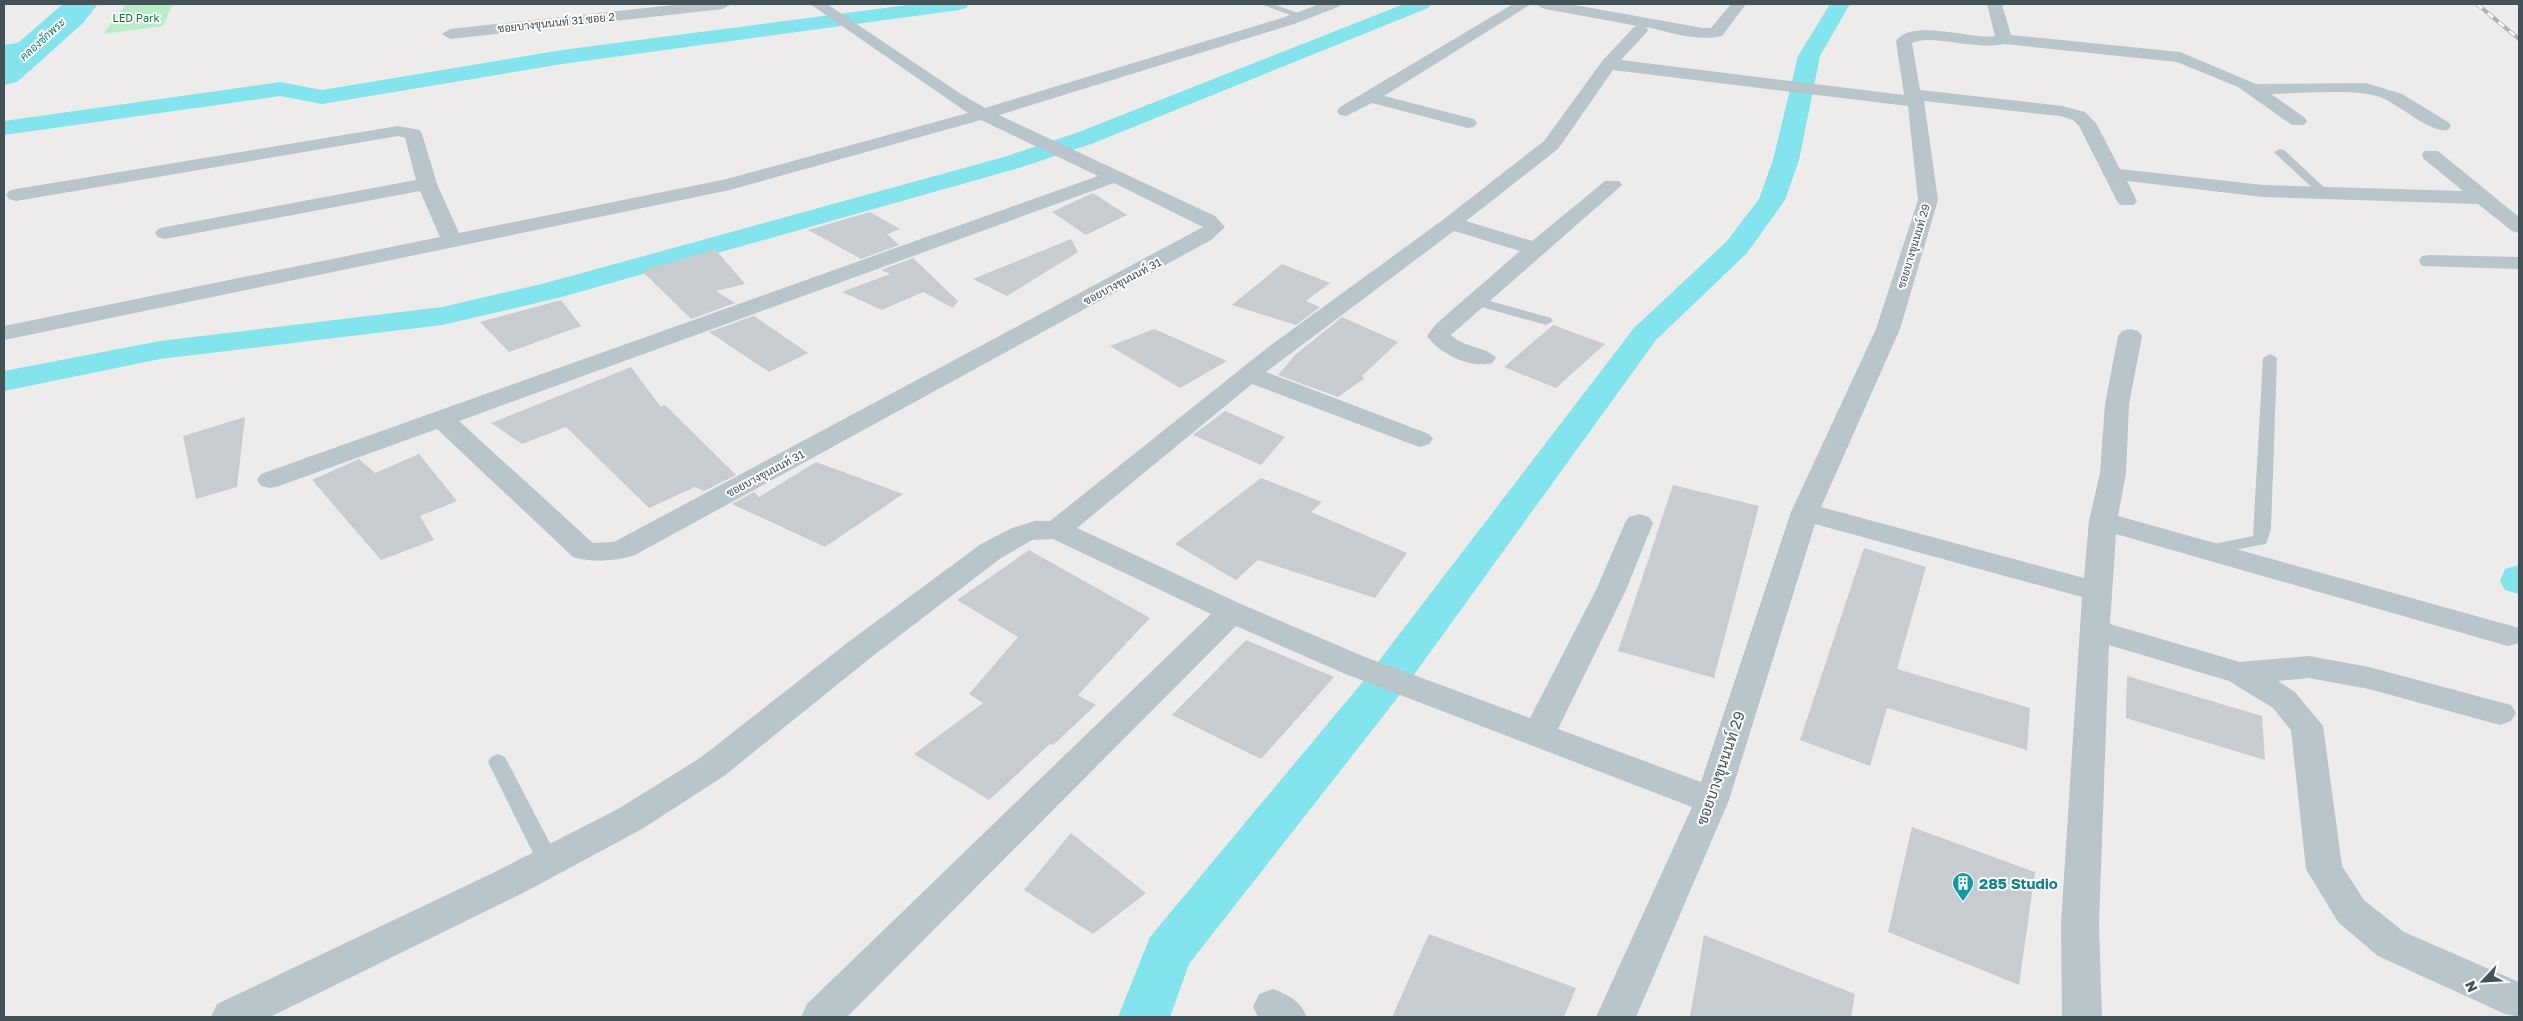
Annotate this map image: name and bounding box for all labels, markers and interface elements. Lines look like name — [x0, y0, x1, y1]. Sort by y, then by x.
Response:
street label: ซอยบางขุนนนท์ 31 ซอย 2 — [497, 8, 615, 38]
park label: LED Park — [112, 11, 160, 24]
water label: คลองชักพระ — [17, 15, 67, 63]
street label: ซอยบางขุนนนท์ 29 — [1893, 202, 1935, 291]
street label: ซอยบางขุนนนท์ 31 — [1080, 254, 1165, 310]
street label: ซอยบางขุนนนท์ 31 — [723, 446, 808, 502]
street label: ซอยบางขุนนนท์ 29 — [1692, 709, 1751, 828]
building icon: 285 Studio — [1951, 871, 1975, 902]
place label: 285 Studio — [1979, 874, 2058, 892]
north arrow — [2458, 956, 2508, 1006]
text: N — [2461, 978, 2481, 995]

